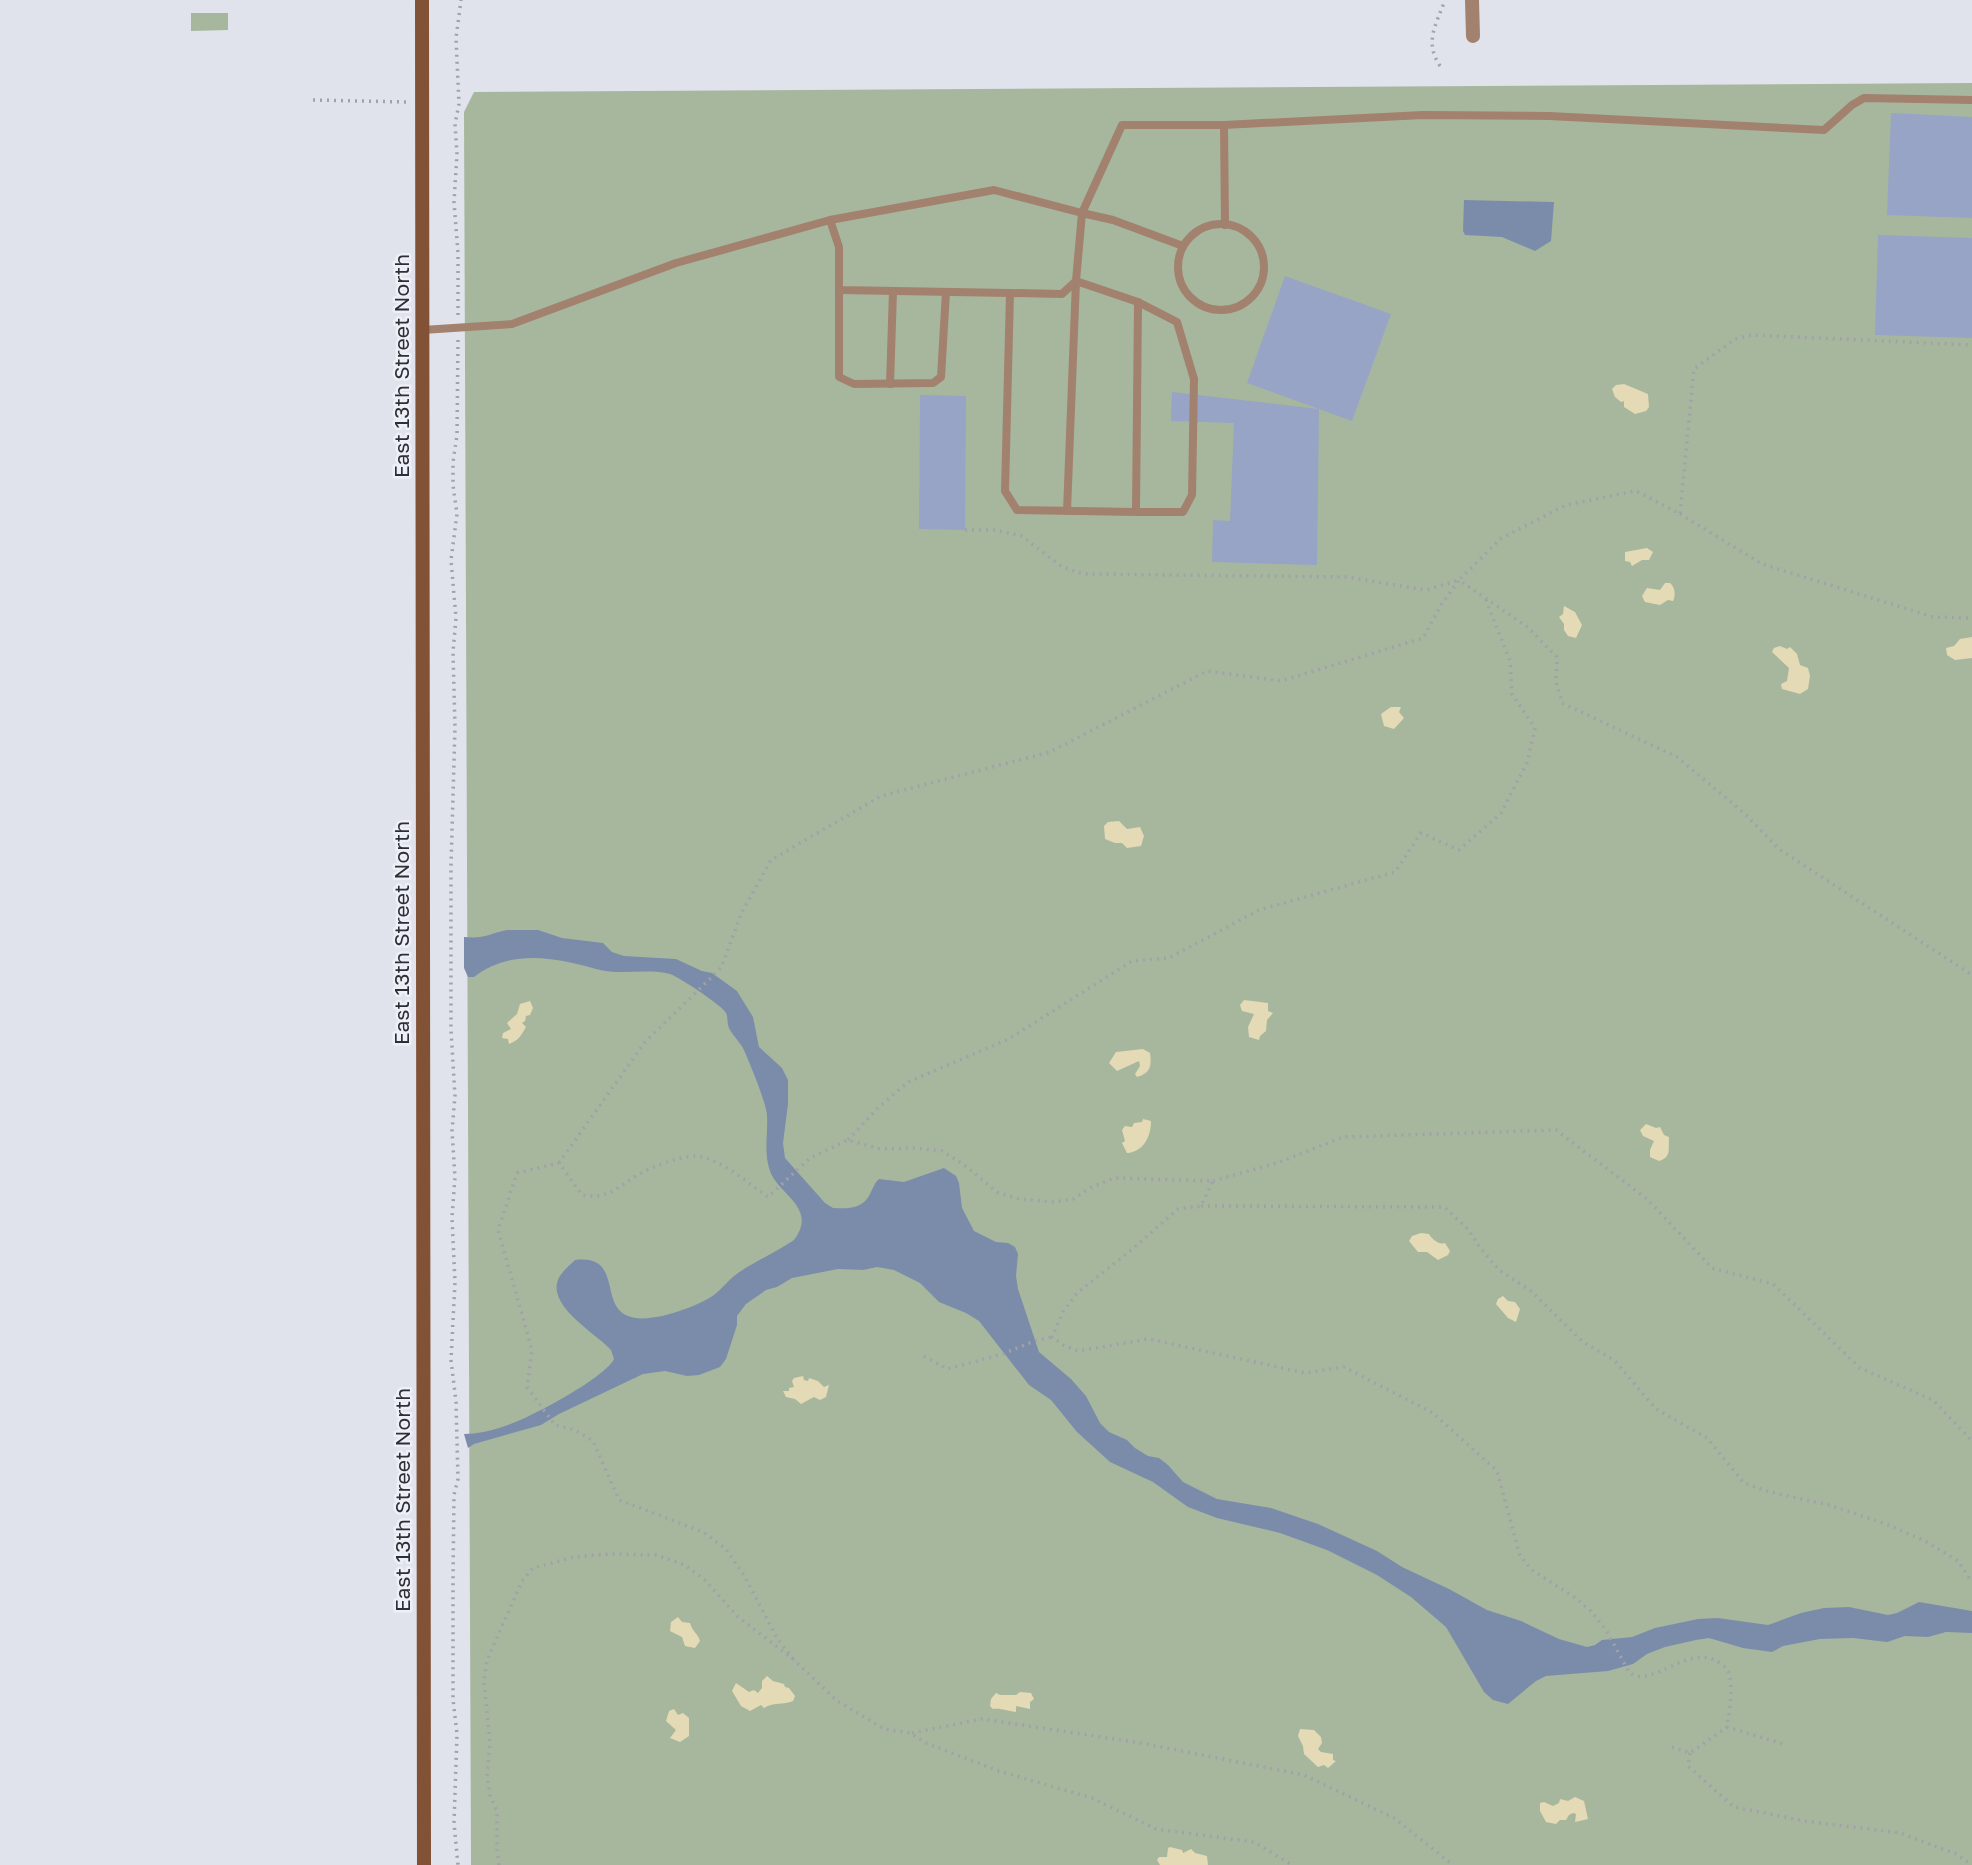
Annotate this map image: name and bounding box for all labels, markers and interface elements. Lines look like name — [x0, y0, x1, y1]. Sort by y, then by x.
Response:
street label: East 13th Street North — [388, 254, 414, 478]
street label: East 13th Street North — [388, 821, 414, 1045]
street label: East 13th Street North — [389, 1388, 415, 1612]

